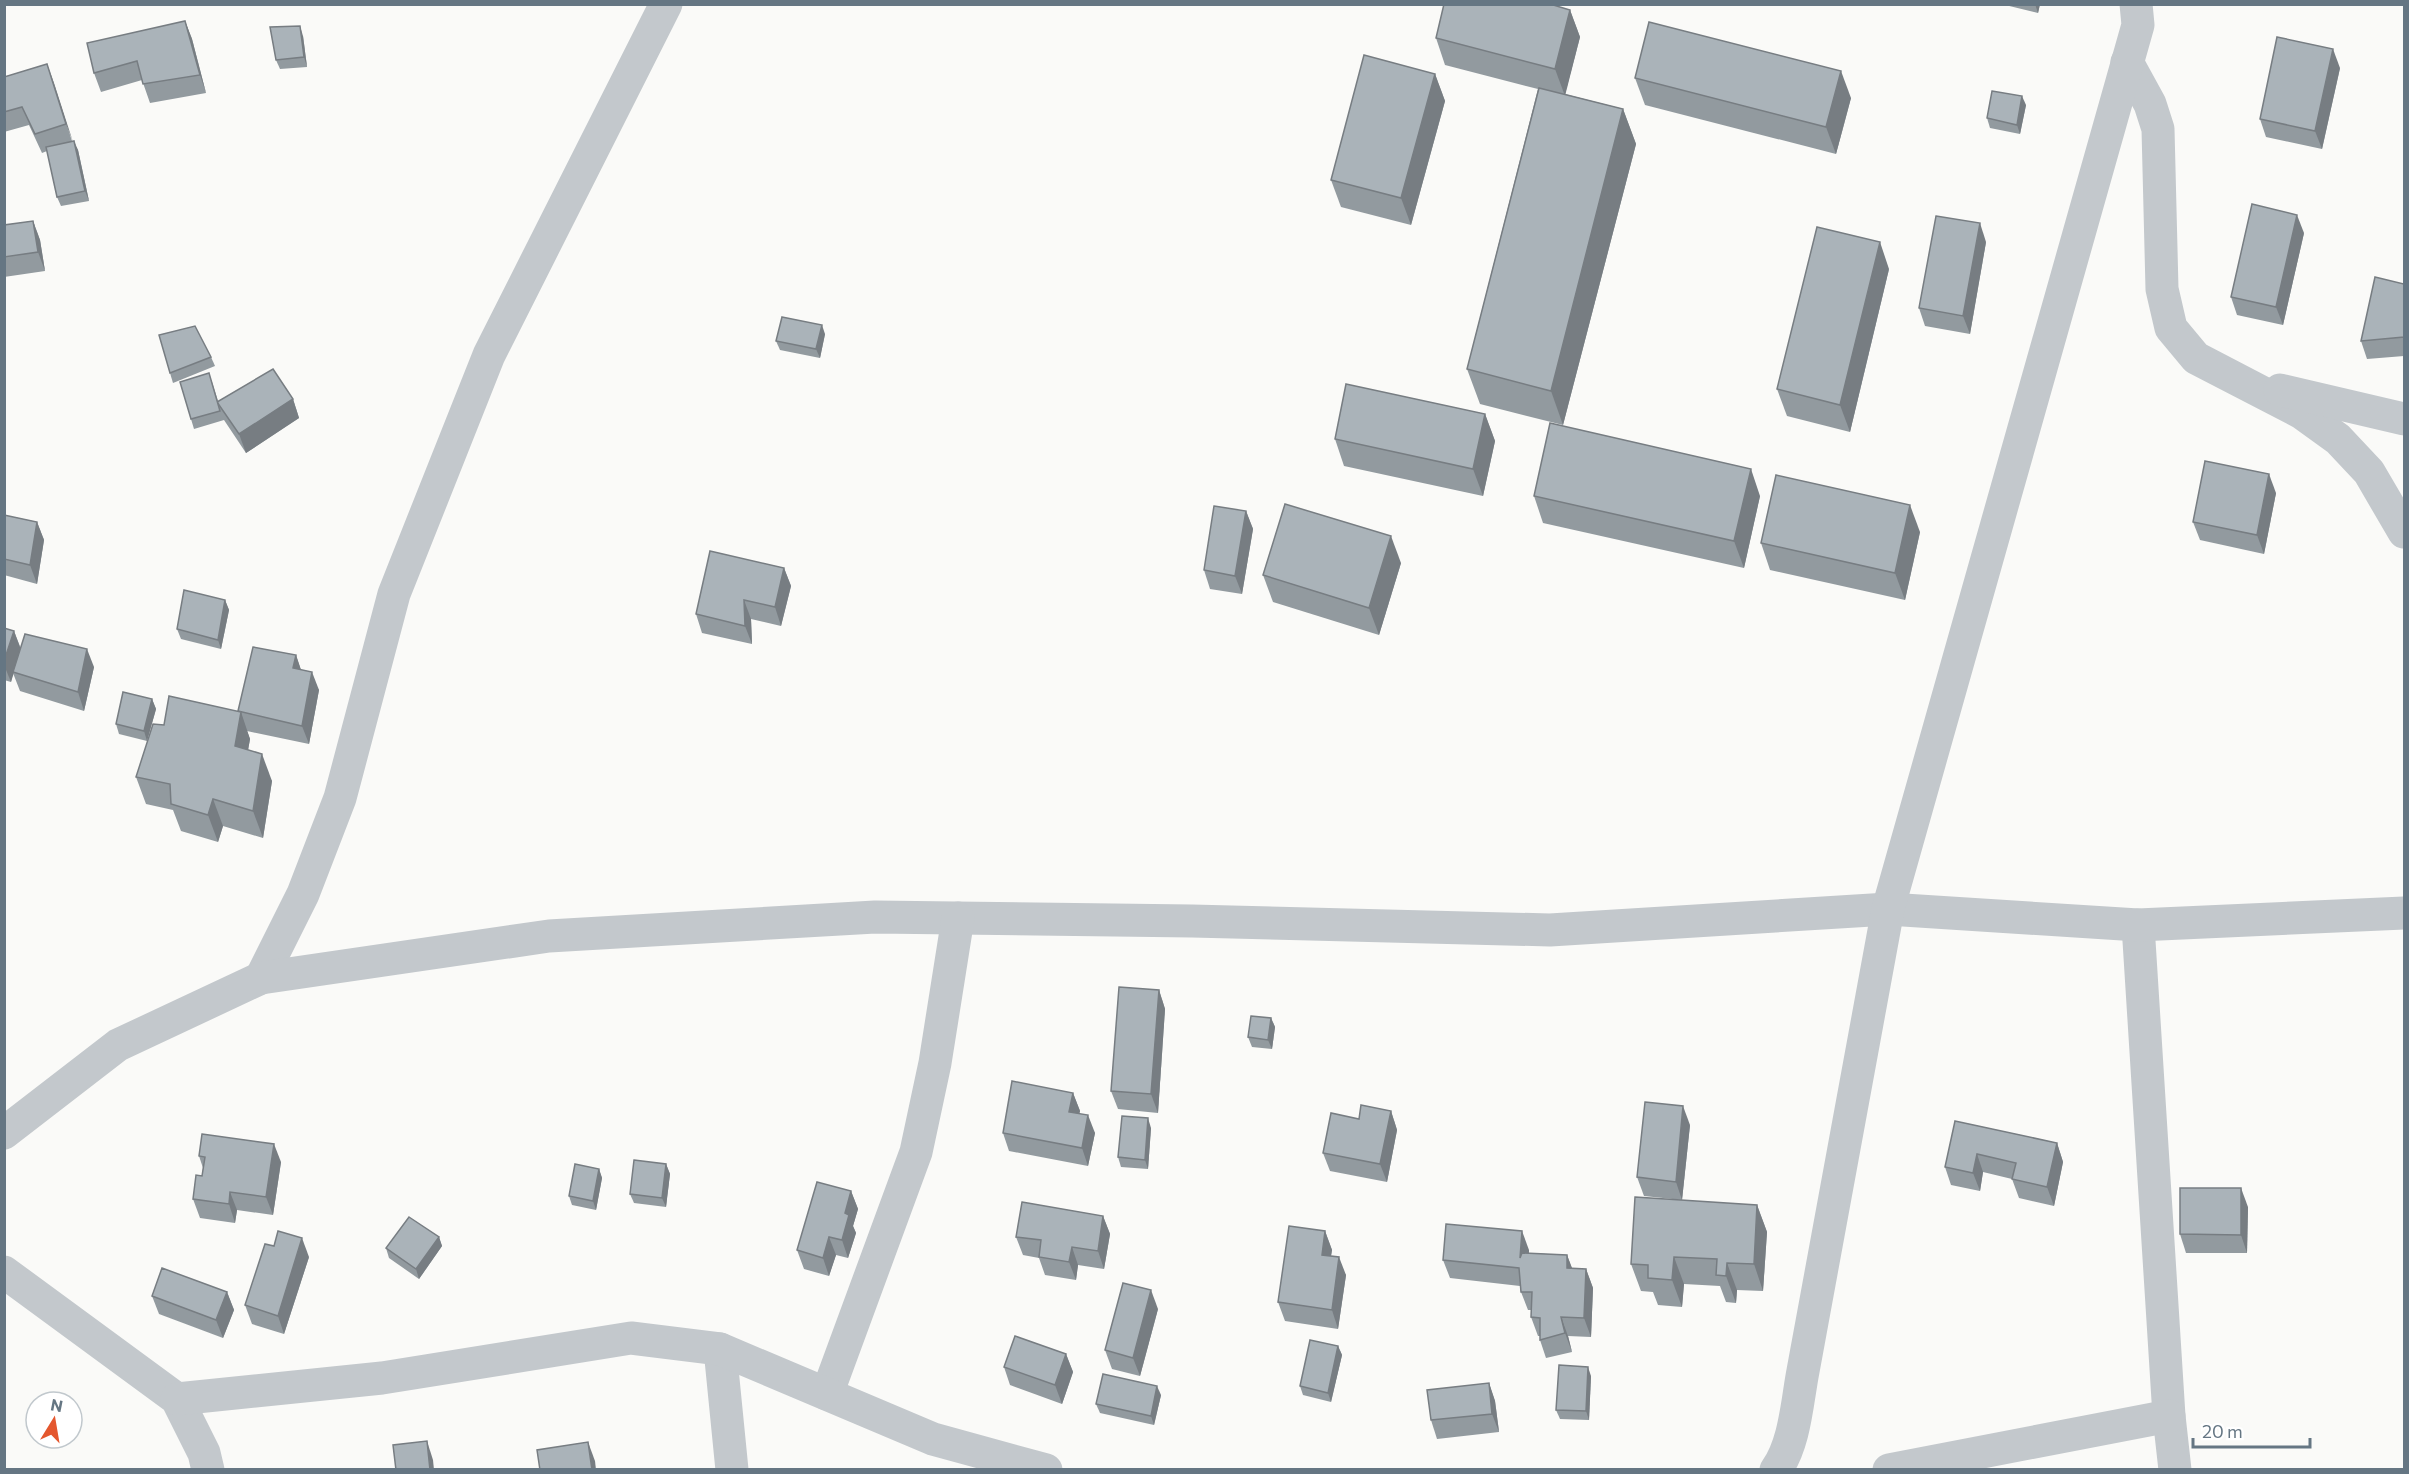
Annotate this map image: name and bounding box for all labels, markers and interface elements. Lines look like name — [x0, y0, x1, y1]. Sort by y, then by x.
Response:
north arrow — [24, 1390, 84, 1450]
text: N — [49, 1394, 65, 1415]
scale bar — [2193, 1411, 2310, 1449]
text: 20 m — [2202, 1420, 2243, 1442]

